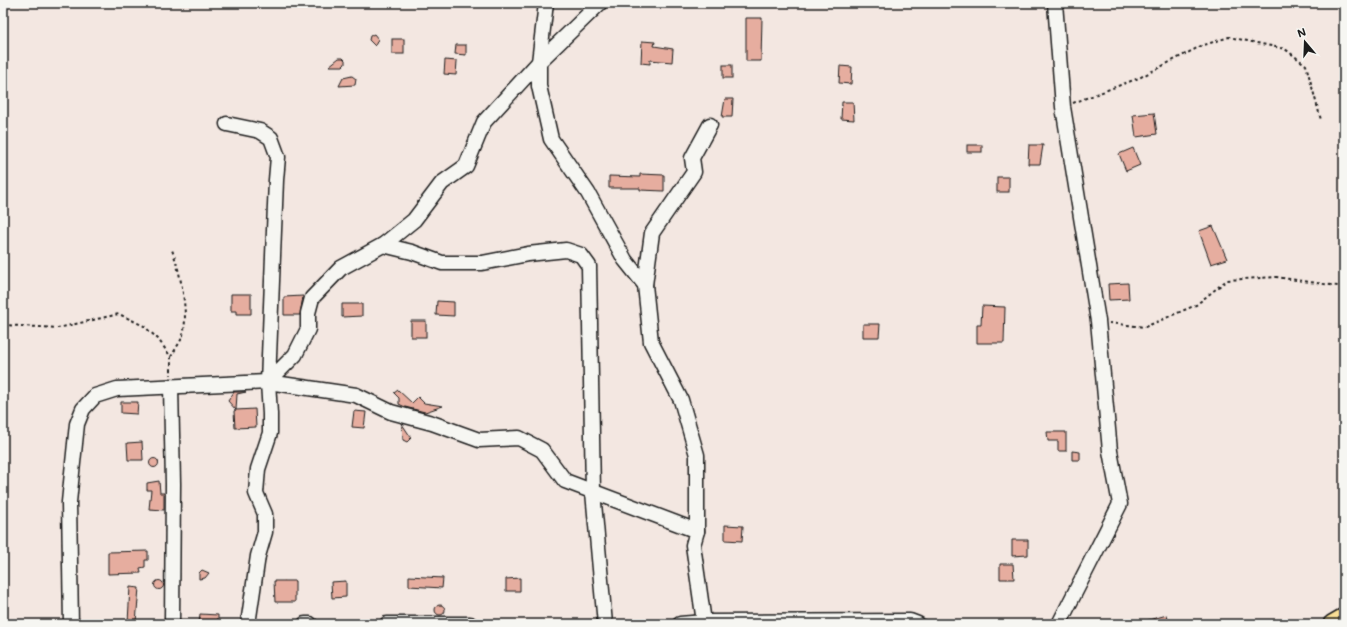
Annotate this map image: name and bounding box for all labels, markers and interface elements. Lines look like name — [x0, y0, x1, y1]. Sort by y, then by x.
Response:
north arrow — [1285, 22, 1325, 62]
text: N — [1295, 24, 1308, 41]

